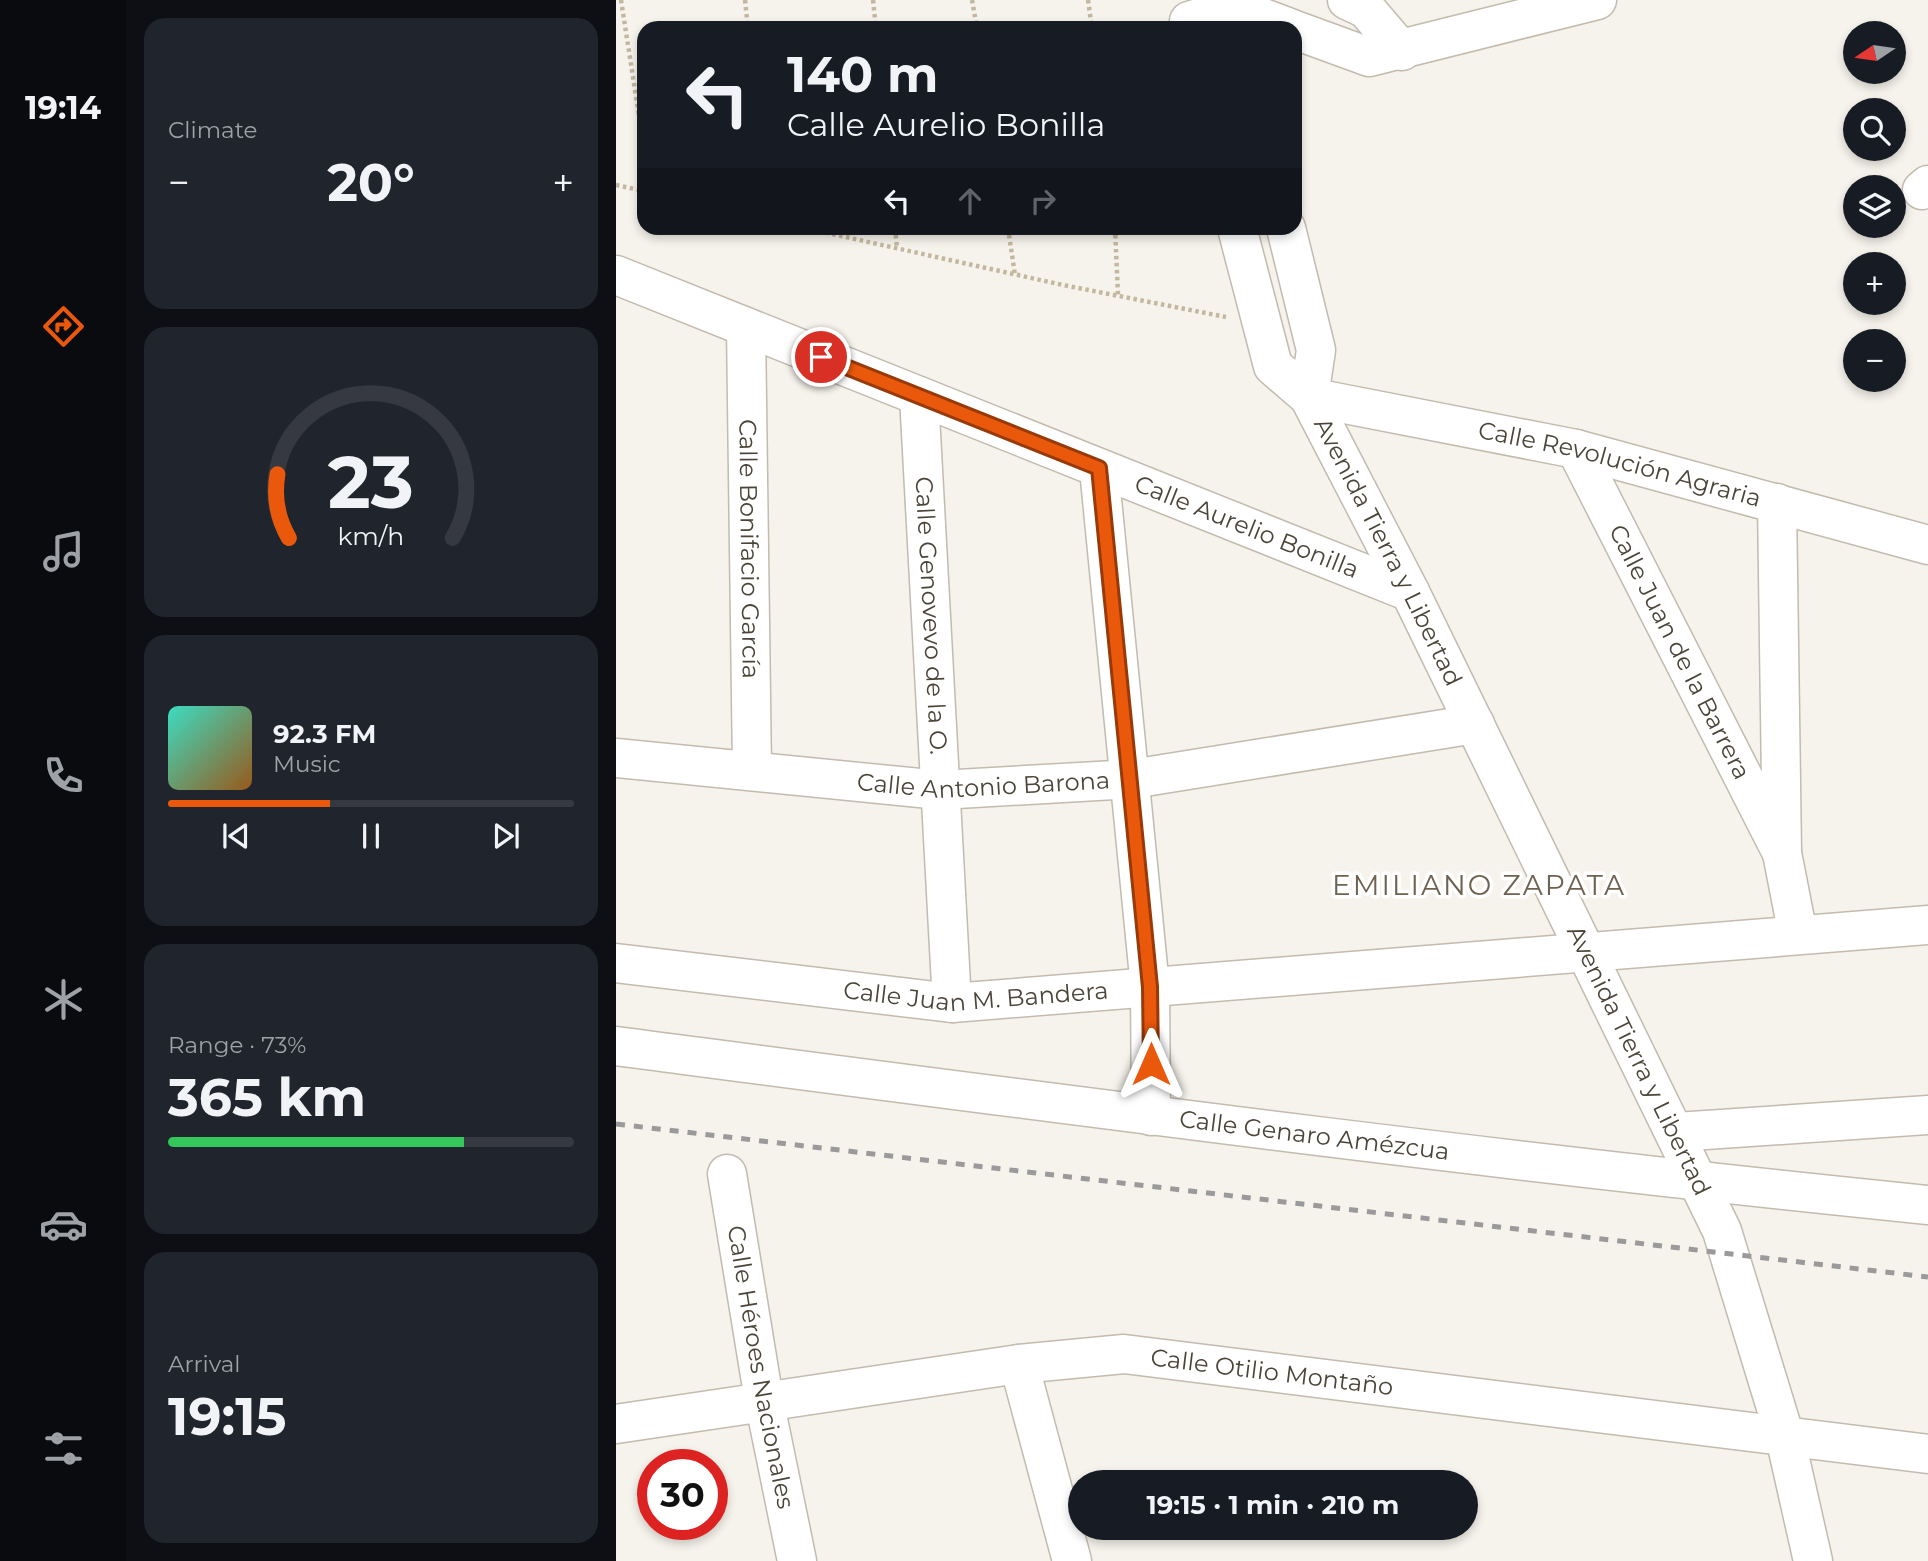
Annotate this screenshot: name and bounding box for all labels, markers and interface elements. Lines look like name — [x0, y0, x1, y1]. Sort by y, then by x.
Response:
north arrow — [1843, 21, 1906, 84]
map controls — [1843, 21, 1906, 392]
text: 140 m — [787, 45, 939, 104]
icon: left — [672, 49, 763, 140]
text: 19:14 — [25, 88, 101, 127]
button: search — [1843, 98, 1906, 161]
text: Calle Aurelio Bonilla — [787, 105, 1105, 144]
text: Climate — [168, 116, 257, 144]
text: 20° — [327, 151, 415, 214]
text: − — [168, 159, 190, 206]
text: + — [552, 159, 574, 206]
button: layers — [1843, 175, 1906, 238]
icon: left — [878, 182, 916, 220]
icon: ahead — [951, 182, 989, 220]
icon: right — [1024, 182, 1062, 220]
button: + — [1843, 252, 1906, 315]
icon: directions — [39, 302, 88, 351]
pin — [791, 327, 851, 387]
button: − — [1843, 329, 1906, 392]
icon: arrive — [802, 338, 840, 376]
street label: Avenida Tierra y Libertad — [1308, 413, 1469, 690]
street label: Calle Revolución Agraria — [1476, 415, 1764, 513]
street label: Calle Bonifacio García — [733, 419, 766, 679]
text: 23 — [328, 438, 414, 526]
street label: Calle Aurelio Bonilla — [1130, 469, 1363, 584]
street label: Calle Genovevo de la O. — [909, 476, 953, 755]
street label: Calle Juan de la Barrera — [1603, 520, 1757, 784]
text: km/h — [338, 521, 404, 551]
icon: music — [39, 527, 88, 576]
text: 92.3 FM — [273, 718, 376, 750]
text: Music — [273, 750, 341, 778]
icon: phone — [39, 751, 88, 800]
street label: Calle Antonio Barona — [856, 765, 1111, 804]
icon: previous — [217, 817, 255, 855]
icon: pause — [352, 817, 390, 855]
icon: next — [487, 817, 525, 855]
district label: EMILIANO ZAPATA — [1332, 868, 1626, 902]
street label: Avenida Tierra y Libertad — [1561, 920, 1717, 1200]
icon: climate — [39, 975, 88, 1024]
street label: Calle Juan M. Bandera — [842, 975, 1109, 1017]
position arrow — [1114, 1027, 1188, 1101]
text: Range · 73% — [168, 1031, 306, 1059]
text: 365 km — [168, 1066, 366, 1129]
street label: Calle Genaro Amézcua — [1178, 1104, 1451, 1166]
icon: car — [39, 1200, 88, 1249]
street label: Calle Héroes Nacionales — [722, 1223, 801, 1511]
street label: Calle Otilio Montaño — [1149, 1342, 1395, 1401]
text: Arrival — [168, 1350, 241, 1378]
text: 19:15 — [168, 1385, 286, 1448]
icon: filters — [39, 1424, 88, 1473]
speed limit sign: 30 — [637, 1449, 728, 1540]
text: 19:15 · 1 min · 210 m — [1147, 1489, 1399, 1521]

